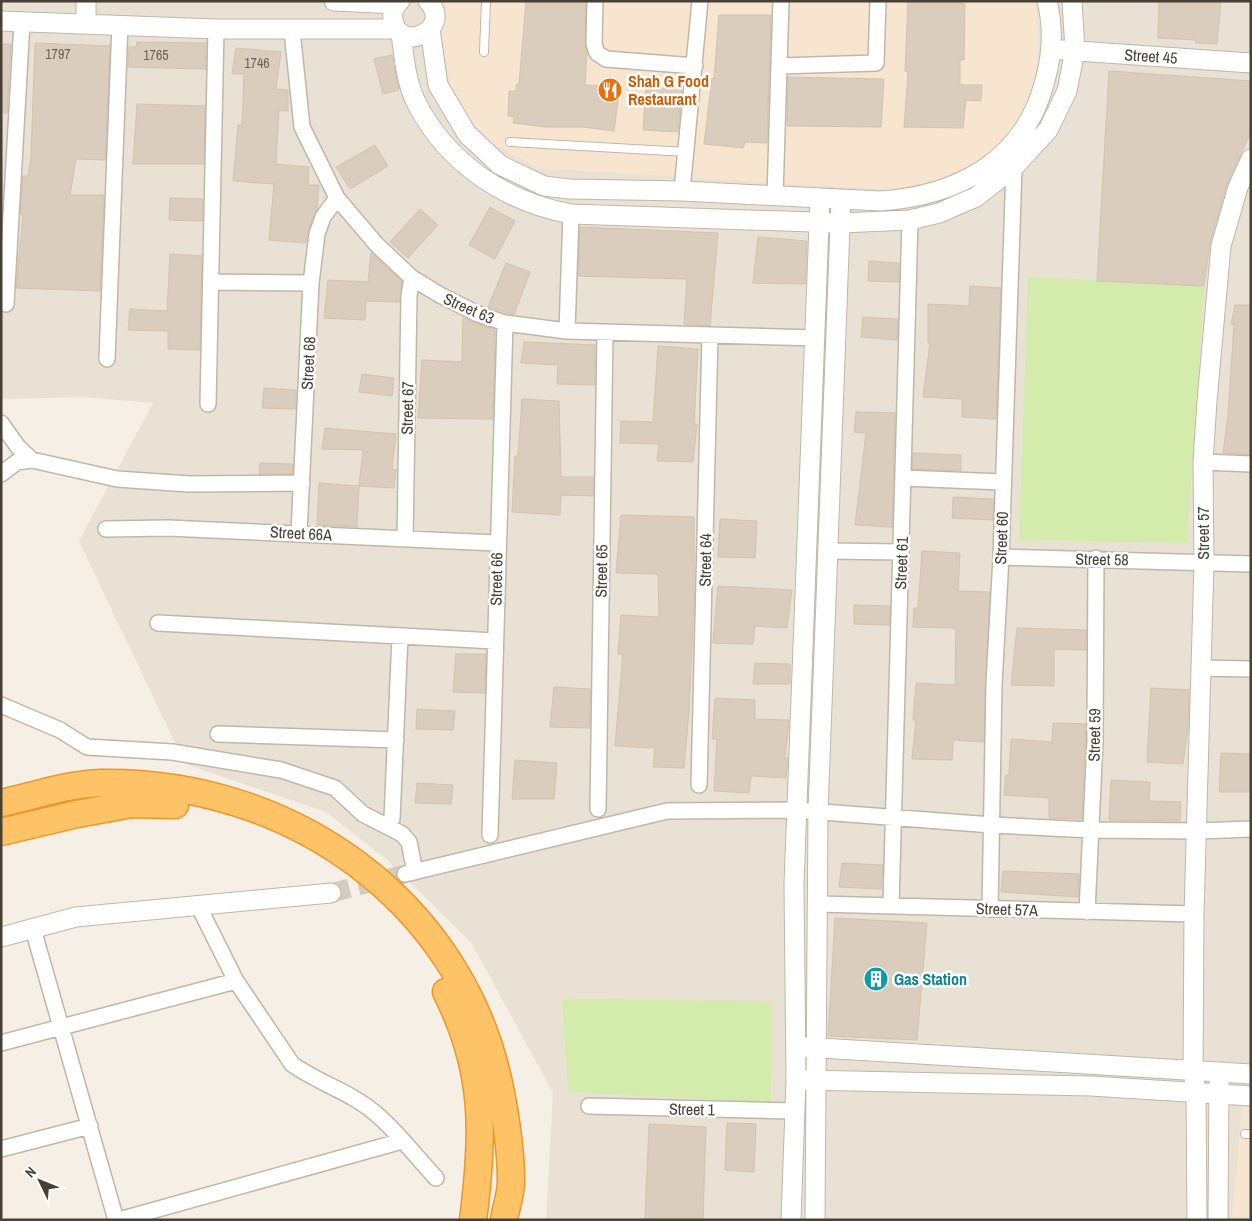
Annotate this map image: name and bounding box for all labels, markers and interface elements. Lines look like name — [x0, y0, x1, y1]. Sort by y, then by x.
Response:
street label: Street 45 — [1124, 43, 1178, 69]
house number: 1797 — [45, 45, 71, 63]
house number: 1765 — [143, 46, 169, 64]
house number: 1746 — [244, 54, 270, 72]
place label: Shah G Food Restaurant — [628, 70, 709, 110]
restaurant icon: Shah G Food Restaurant — [597, 77, 623, 103]
street label: Street 63 — [440, 287, 498, 329]
street label: Street 68 — [296, 336, 320, 390]
street label: Street 67 — [396, 381, 418, 435]
street label: Street 57 — [1192, 506, 1214, 560]
street label: Street 60 — [989, 511, 1013, 565]
street label: Street 66A — [269, 520, 333, 546]
street label: Street 64 — [694, 533, 716, 587]
street label: Street 61 — [889, 535, 913, 590]
street label: Street 65 — [590, 544, 612, 598]
street label: Street 58 — [1075, 548, 1129, 570]
street label: Street 66 — [485, 552, 507, 606]
street label: Street 59 — [1083, 708, 1105, 762]
street label: Street 57A — [976, 897, 1039, 921]
building icon: Gas Station — [863, 966, 889, 992]
place label: Gas Station — [894, 968, 967, 990]
street label: Street 1 — [669, 1098, 716, 1120]
north arrow — [15, 1156, 65, 1206]
text: N — [21, 1163, 40, 1181]

